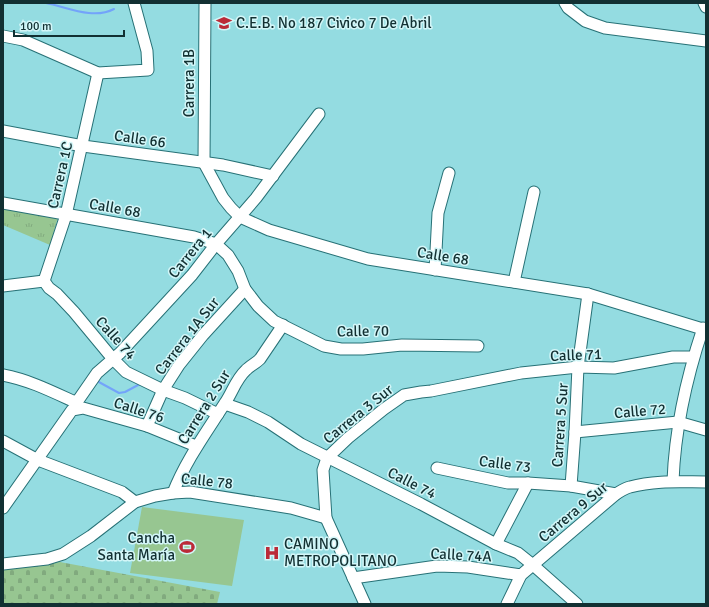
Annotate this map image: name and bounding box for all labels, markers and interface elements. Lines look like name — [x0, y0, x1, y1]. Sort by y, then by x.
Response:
scale bar — [14, 12, 124, 38]
school or university icon: C.E.B. No 187 Civico 7 De Abril — [215, 14, 233, 32]
place label: C.E.B. No 187 Civico 7 De Abril — [236, 14, 432, 32]
text: 100 m — [20, 19, 52, 34]
street label: Carrera 1B — [180, 49, 198, 117]
street label: Calle 66 — [113, 126, 167, 152]
street label: Carrera 1C — [44, 140, 76, 210]
street label: Calle 68 — [88, 195, 142, 221]
street label: Carrera 1 — [164, 224, 216, 282]
street label: Calle 68 — [416, 243, 470, 269]
street label: Carrera 1A Sur — [151, 293, 223, 378]
street label: Calle 74 — [92, 313, 140, 363]
street label: Calle 70 — [337, 322, 389, 340]
street label: Calle 71 — [550, 345, 602, 365]
street label: Carrera 2 Sur — [174, 366, 234, 448]
street label: Carrera 3 Sur — [319, 380, 397, 448]
street label: Carrera 5 Sur — [548, 382, 572, 468]
street label: Calle 76 — [111, 393, 167, 427]
street label: Calle 72 — [613, 400, 667, 422]
street label: Calle 73 — [478, 452, 532, 476]
street label: Calle 74 — [385, 463, 439, 503]
street label: Calle 78 — [180, 469, 234, 493]
street label: Carrera 9 Sur — [535, 478, 612, 546]
place label: Cancha Santa María — [98, 529, 175, 564]
place label: CAMINO METROPOLITANO — [284, 535, 397, 570]
sports icon: Cancha Santa María — [178, 538, 196, 556]
hospital icon: CAMINO METROPOLITANO — [263, 544, 281, 562]
street label: Calle 74A — [430, 544, 492, 566]

